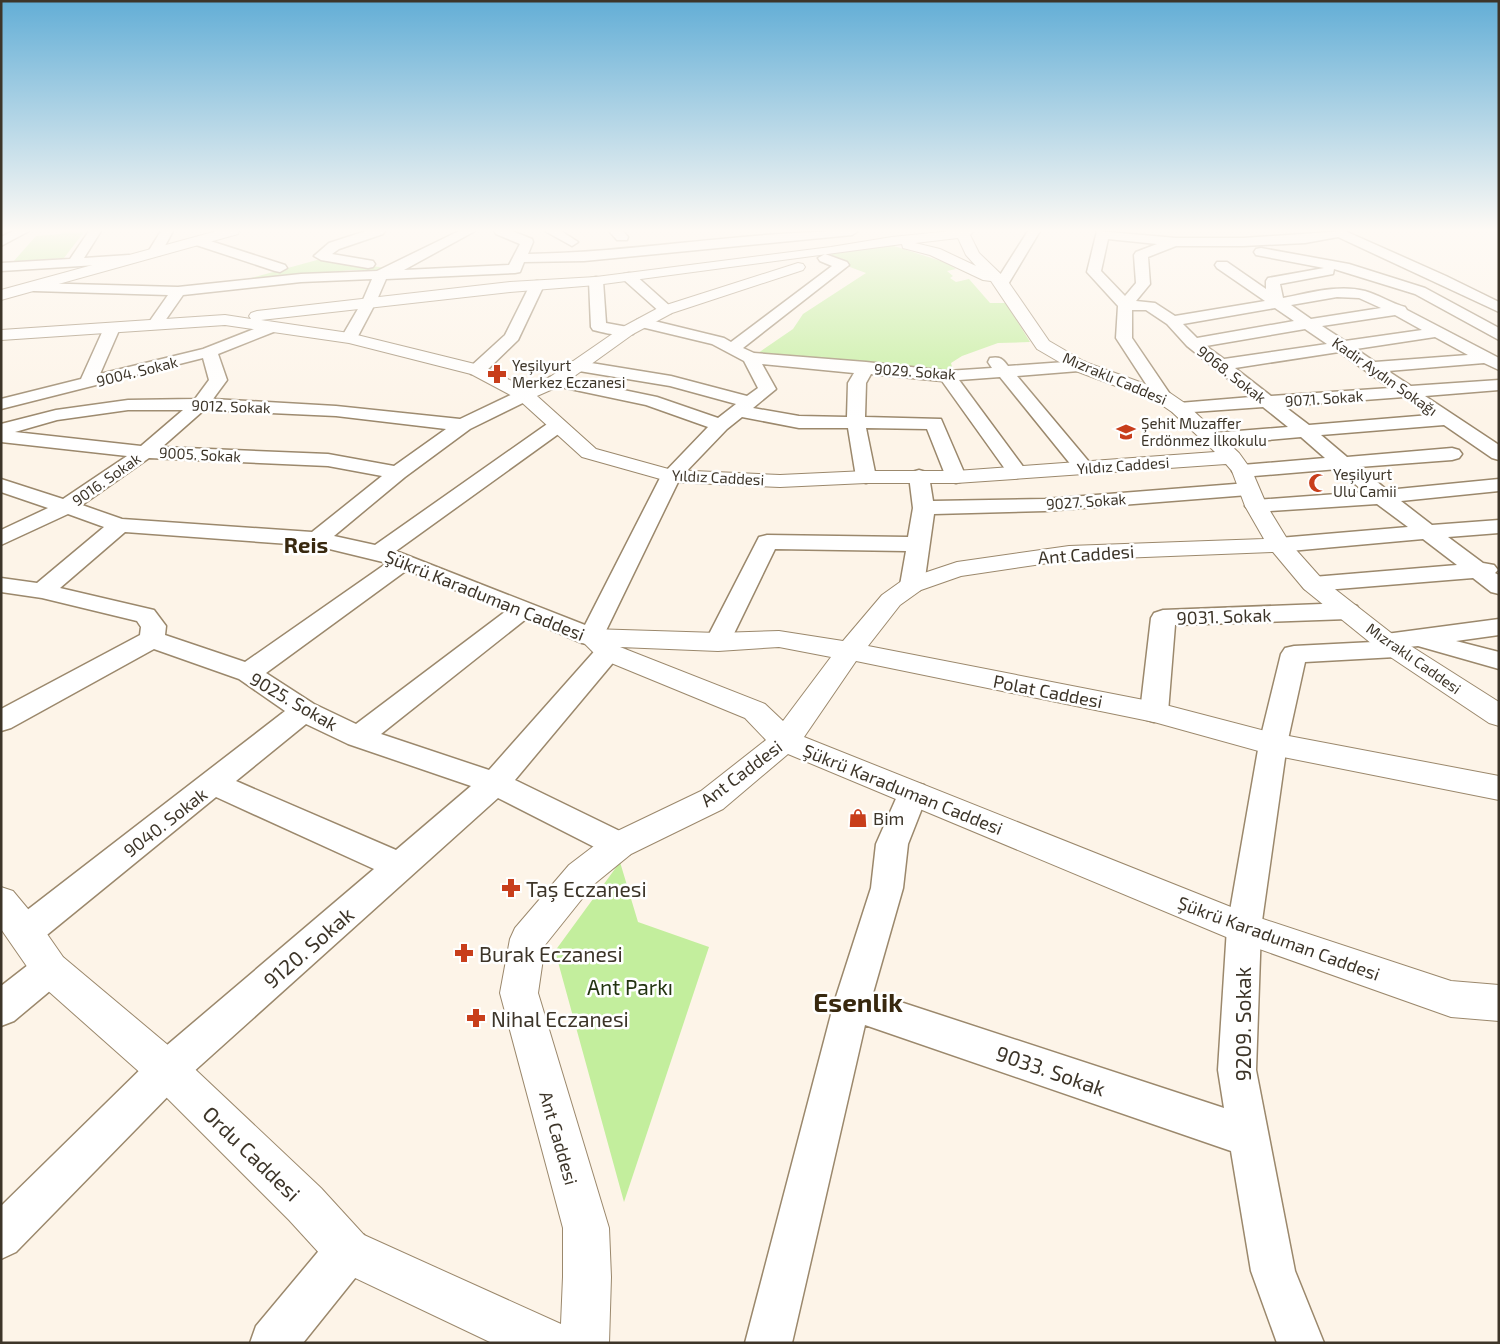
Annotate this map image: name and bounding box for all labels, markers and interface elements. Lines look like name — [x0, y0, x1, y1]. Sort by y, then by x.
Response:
street label: Kadir Aydın Sokağı — [1329, 333, 1441, 419]
street label: 9068. Sokak — [1194, 342, 1270, 407]
street label: Mızraklı Caddesi — [1060, 348, 1170, 408]
street label: 9004. Sokak — [94, 352, 180, 390]
place label: Yeşilyurt Merkez Eczanesi — [512, 356, 625, 391]
street label: 9029. Sokak — [874, 359, 957, 383]
pharmacy icon: Yeşilyurt Merkez Eczanesi — [486, 363, 508, 385]
street label: 9071. Sokak — [1284, 386, 1364, 410]
street label: 9012. Sokak — [191, 396, 271, 416]
place label: Şehit Muzaffer Erdönmez İlkokulu — [1141, 414, 1267, 449]
school or university icon: Şehit Muzaffer Erdönmez İlkokulu — [1115, 421, 1137, 443]
street label: 9005. Sokak — [159, 443, 242, 465]
street label: 9016. Sokak — [68, 449, 144, 509]
street label: Yıldız Caddesi — [1076, 453, 1170, 477]
place label: Yeşilyurt Ulu Camii — [1333, 465, 1397, 500]
street label: Yıldız Caddesi — [671, 466, 765, 488]
mosque icon: Yeşilyurt Ulu Camii — [1307, 472, 1329, 494]
street label: 9027. Sokak — [1045, 489, 1127, 513]
district label: Reis — [284, 531, 328, 557]
street label: Ant Caddesi — [1037, 540, 1135, 568]
street label: Şükrü Karaduman Caddesi — [382, 545, 588, 646]
street label: 9031. Sokak — [1176, 603, 1272, 629]
street label: Mızraklı Caddesi — [1363, 619, 1465, 697]
street label: 9025. Sokak — [246, 667, 342, 735]
street label: Polat Caddesi — [991, 670, 1105, 712]
street label: Ant Caddesi — [696, 735, 786, 811]
street label: Şükrü Karaduman Caddesi — [800, 739, 1006, 840]
street label: 9040. Sokak — [119, 783, 211, 861]
shop icon: Bim — [847, 807, 869, 829]
place label: Bim — [873, 807, 904, 829]
place label: Taş Eczanesi — [526, 876, 647, 903]
pharmacy icon: Taş Eczanesi — [500, 877, 522, 899]
street label: Şükrü Karaduman Caddesi — [1175, 891, 1383, 986]
street label: 9120. Sokak — [258, 901, 358, 993]
place label: Burak Eczanesi — [479, 941, 623, 966]
pharmacy icon: Burak Eczanesi — [453, 942, 475, 964]
street label: 9209. Sokak — [1230, 966, 1255, 1081]
park label: Ant Parkı — [587, 974, 673, 999]
district label: Esenlik — [813, 986, 903, 1017]
place label: Nihal Eczanesi — [491, 1006, 629, 1031]
pharmacy icon: Nihal Eczanesi — [465, 1007, 487, 1029]
street label: 9033. Sokak — [993, 1040, 1109, 1100]
street label: Ant Caddesi — [535, 1089, 583, 1187]
street label: Ordu Caddesi — [198, 1100, 306, 1206]

